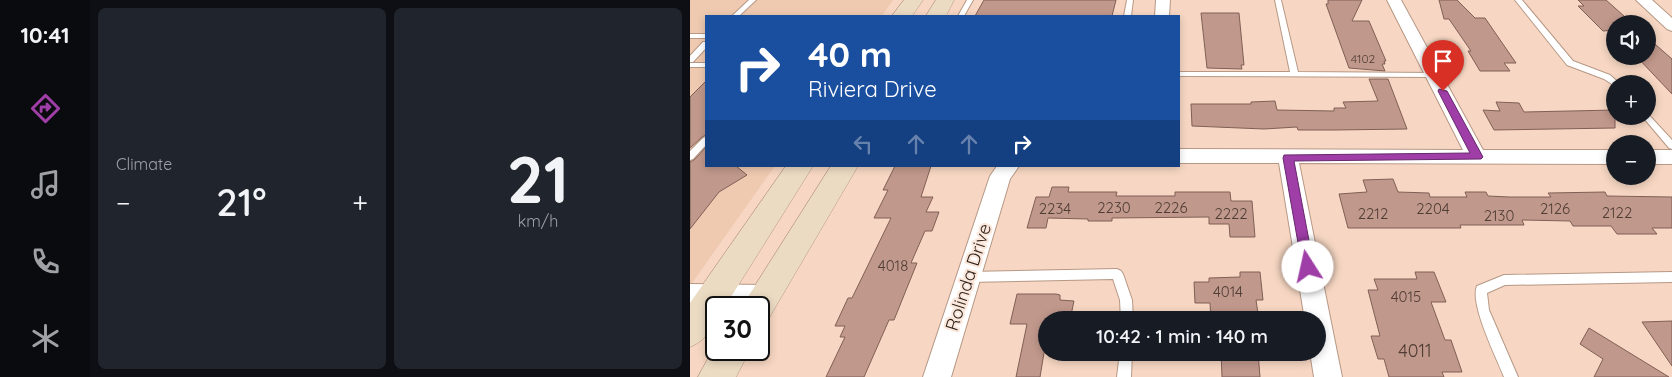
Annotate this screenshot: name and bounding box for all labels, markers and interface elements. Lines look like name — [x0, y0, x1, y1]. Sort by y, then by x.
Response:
map controls — [1606, 15, 1656, 185]
button: sound — [1606, 15, 1656, 65]
text: 10:41 — [21, 21, 69, 49]
text: 40 m — [808, 32, 892, 76]
icon: right — [725, 35, 790, 100]
pin — [1422, 40, 1464, 91]
icon: arrive — [1429, 47, 1457, 75]
house number: 4102 — [1351, 51, 1376, 66]
text: Riviera Drive — [808, 75, 937, 103]
button: + — [1606, 75, 1656, 125]
icon: directions — [28, 91, 63, 126]
icon: left — [849, 130, 877, 158]
icon: ahead — [902, 130, 930, 158]
icon: ahead — [955, 130, 983, 158]
icon: right — [1008, 130, 1036, 158]
button: − — [1606, 135, 1656, 185]
text: 21 — [507, 138, 569, 219]
text: Climate — [116, 154, 172, 174]
icon: music — [28, 167, 63, 202]
text: 21° — [216, 178, 266, 226]
text: − — [116, 185, 131, 220]
text: + — [352, 185, 368, 220]
house number: 2230 — [1097, 198, 1131, 217]
house number: 2226 — [1154, 198, 1188, 217]
house number: 2234 — [1039, 199, 1071, 218]
house number: 2204 — [1416, 199, 1450, 218]
house number: 2126 — [1540, 199, 1570, 218]
house number: 2122 — [1602, 203, 1632, 222]
house number: 2222 — [1214, 204, 1248, 223]
house number: 2212 — [1358, 204, 1388, 223]
house number: 2130 — [1484, 206, 1514, 225]
text: km/h — [518, 211, 558, 231]
street label: Rolinda Drive — [940, 221, 996, 333]
position arrow — [1281, 240, 1333, 292]
icon: phone — [28, 244, 63, 279]
house number: 4018 — [878, 256, 908, 275]
house number: 4014 — [1213, 282, 1243, 301]
house number: 4015 — [1391, 287, 1421, 306]
speed limit sign: 30 — [705, 296, 770, 361]
icon: climate — [28, 321, 63, 356]
text: 10:42 · 1 min · 140 m — [1096, 324, 1268, 348]
house number: 4011 — [1398, 339, 1432, 362]

